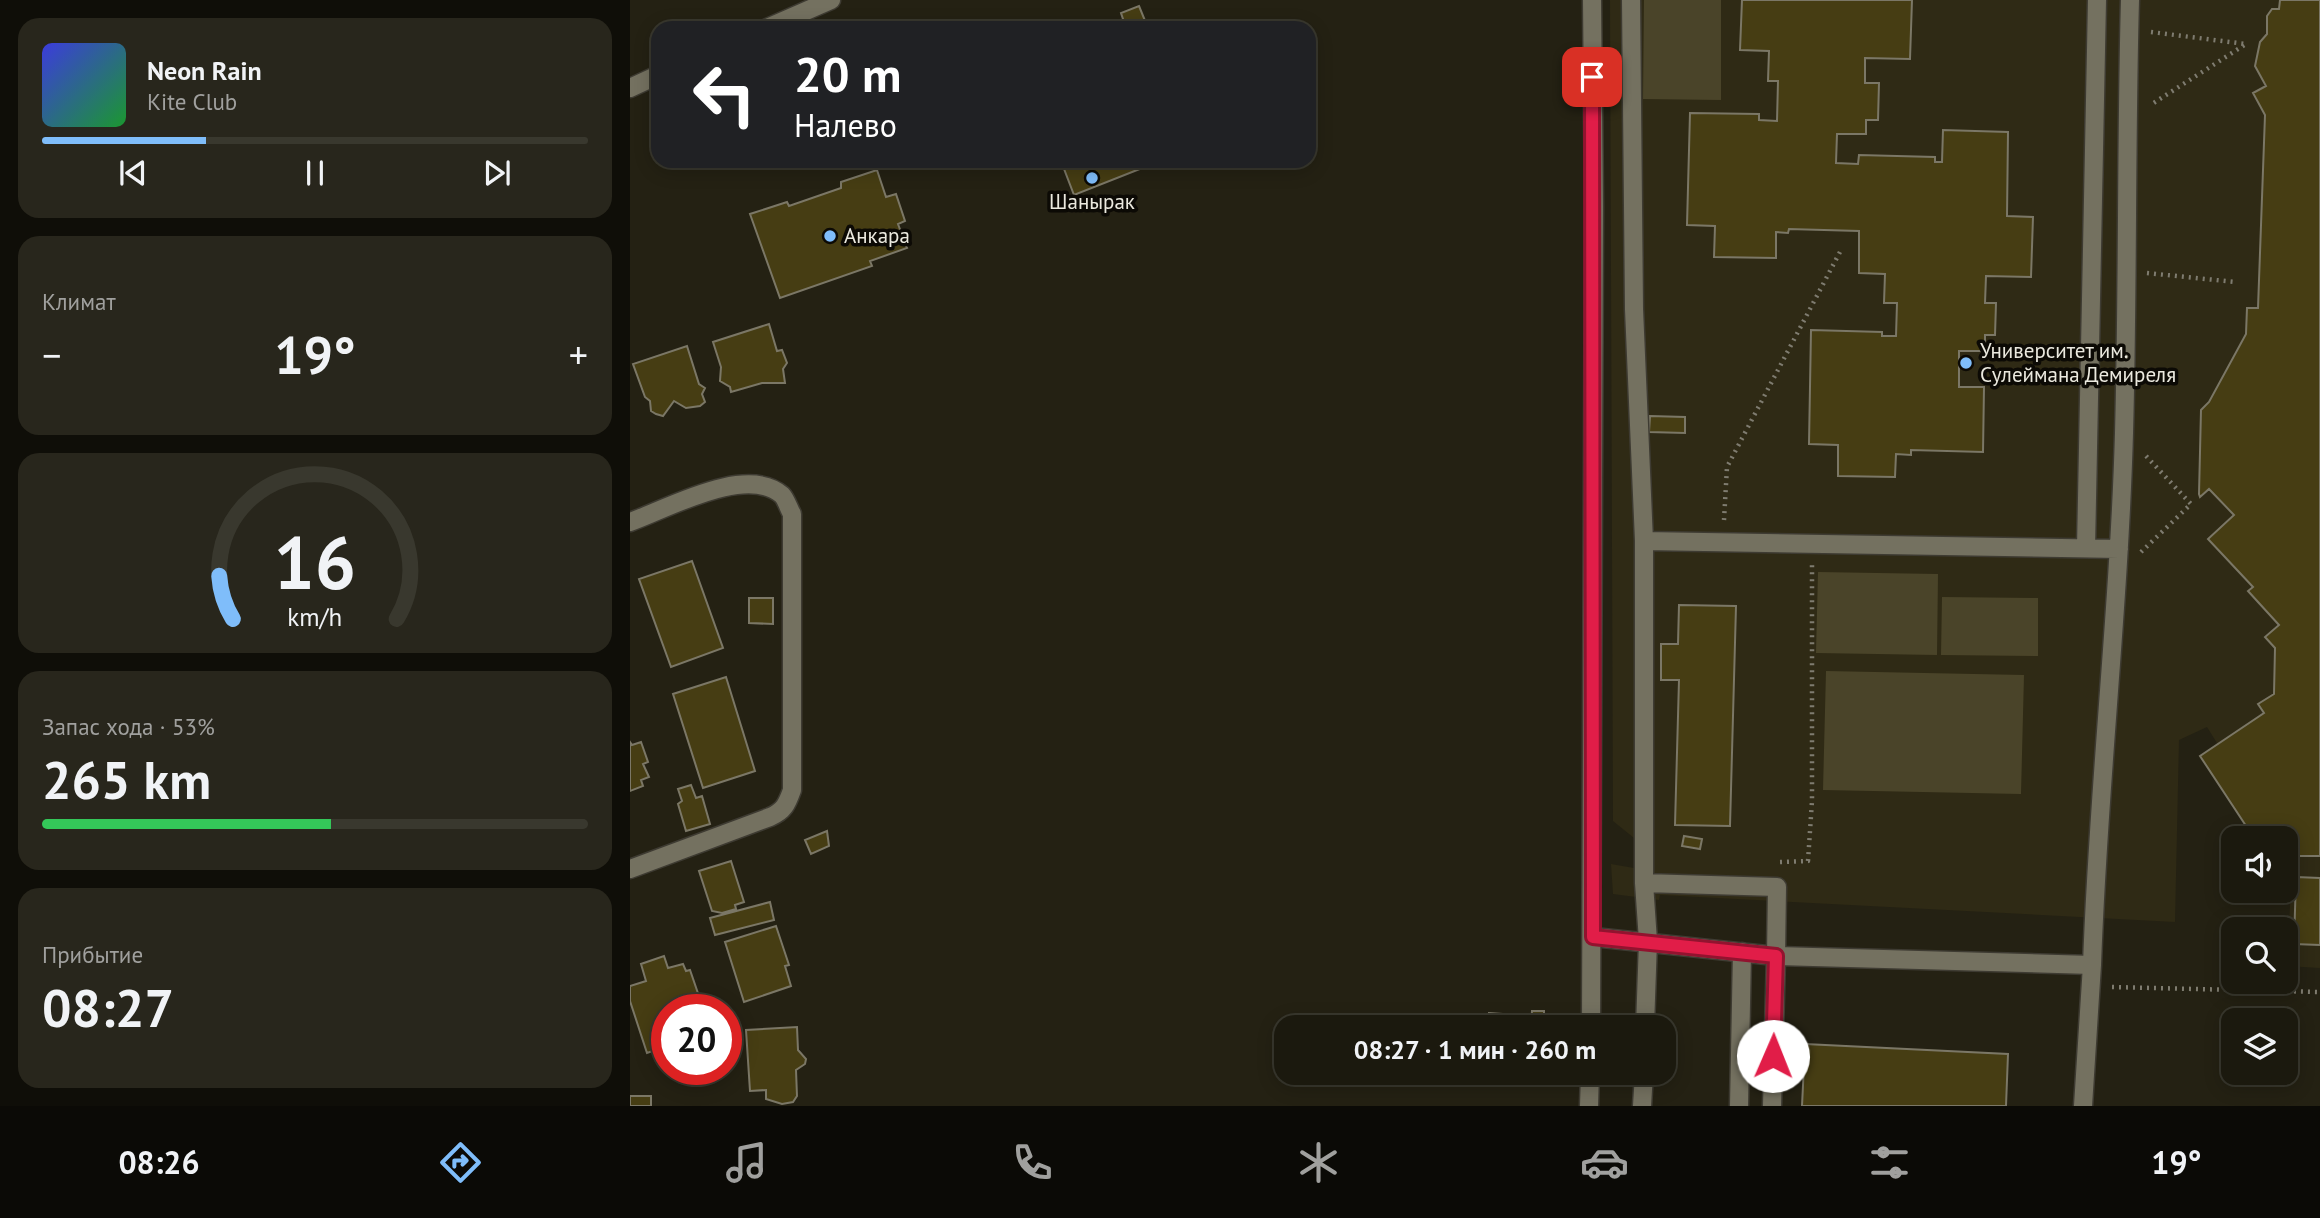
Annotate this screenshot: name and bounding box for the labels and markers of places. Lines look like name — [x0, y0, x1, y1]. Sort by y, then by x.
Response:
pin — [1562, 47, 1622, 107]
marker: Шанырак — [1084, 170, 1100, 186]
place label: Шанырак — [1049, 188, 1135, 215]
place label: Анкара — [844, 222, 910, 249]
marker: Анкара — [822, 228, 838, 244]
place label: Университет им. Сулеймана Демиреля — [1980, 337, 2176, 388]
marker: Университет им. Сулеймана Демиреля — [1958, 355, 1974, 371]

